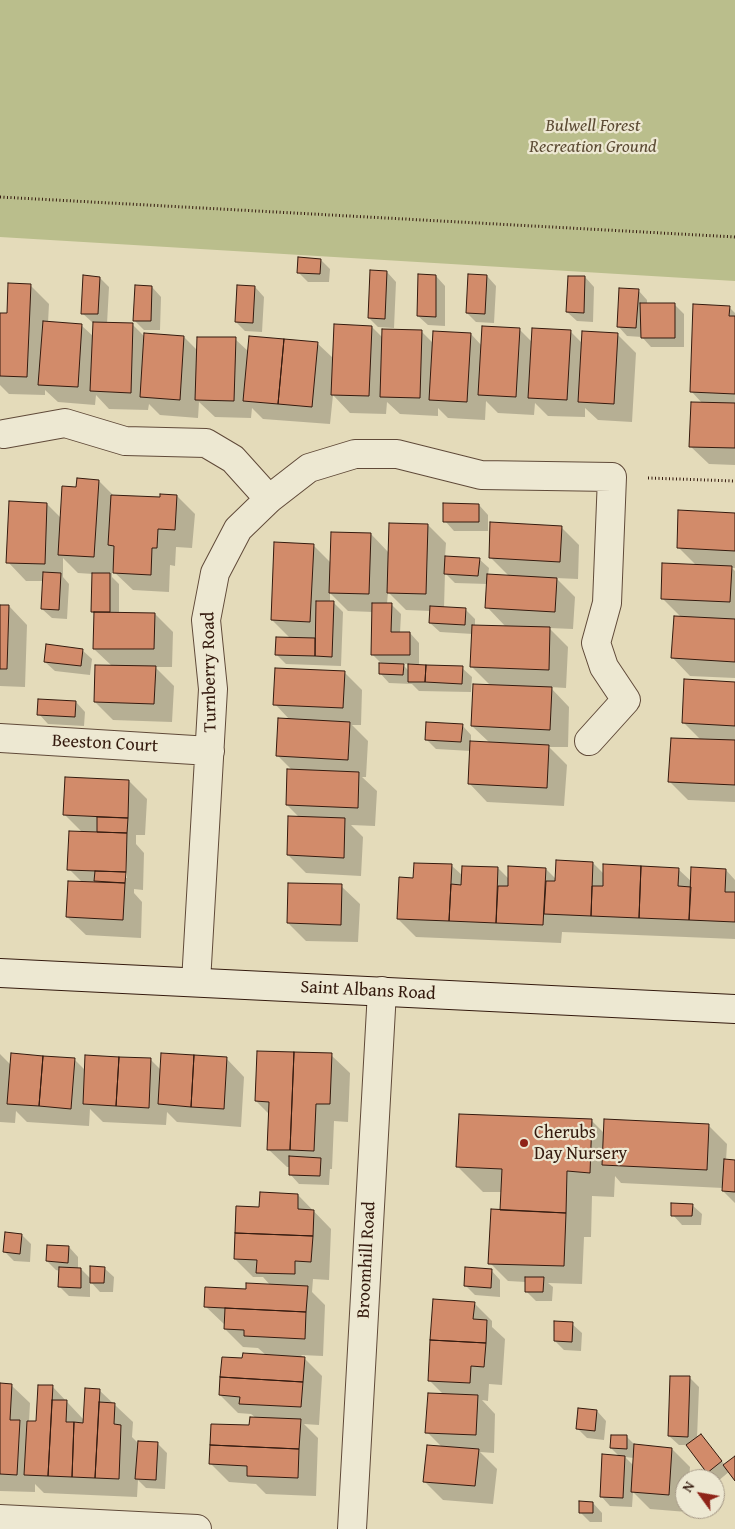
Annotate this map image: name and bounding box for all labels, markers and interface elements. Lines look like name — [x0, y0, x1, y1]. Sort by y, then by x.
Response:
park label: Bulwell Forest Recreation Ground — [529, 115, 657, 158]
street label: Turnberry Road — [198, 612, 222, 732]
street label: Beeston Court — [51, 730, 159, 758]
street label: Saint Albans Road — [300, 977, 436, 1005]
place label: Cherubs Day Nursery — [534, 1122, 627, 1164]
marker: Cherubs Day Nursery — [518, 1137, 530, 1149]
street label: Broomhill Road — [353, 1201, 381, 1319]
north arrow — [675, 1469, 725, 1519]
text: N — [677, 1477, 699, 1496]

